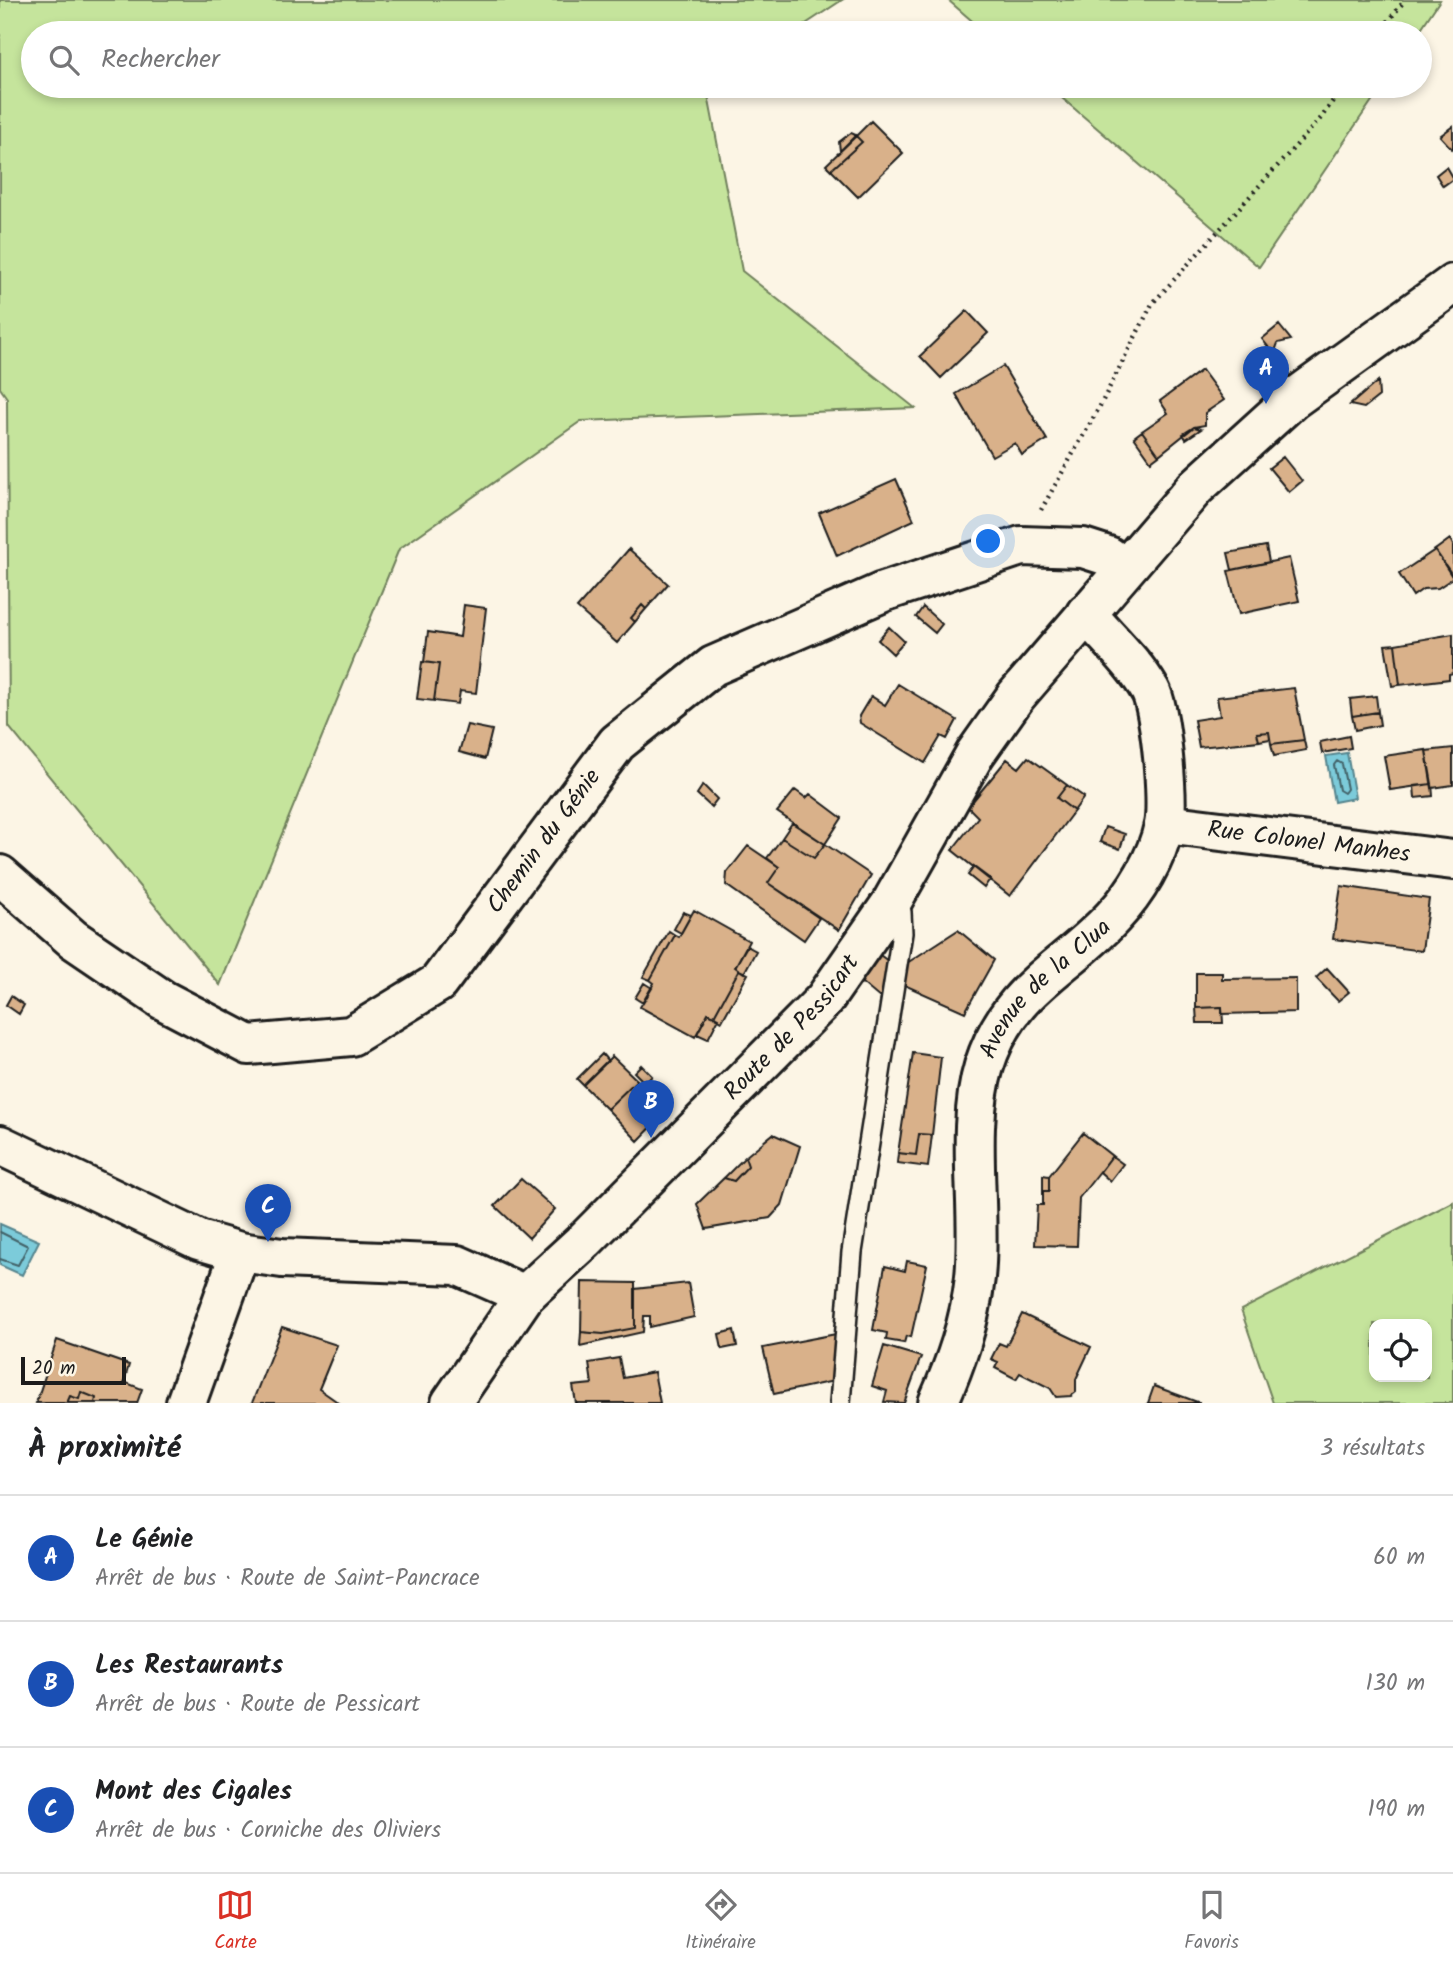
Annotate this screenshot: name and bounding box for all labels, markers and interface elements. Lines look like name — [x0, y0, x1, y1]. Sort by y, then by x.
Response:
search box — [21, 21, 1432, 98]
text: Rechercher — [101, 39, 220, 81]
icon: search — [45, 41, 83, 79]
pin: A — [1243, 346, 1289, 404]
your location — [971, 524, 1005, 558]
street label: Chemin du Génie — [476, 760, 611, 922]
street label: Rue Colonel Manhes — [1205, 810, 1413, 874]
street label: Avenue de la Clua — [969, 909, 1121, 1065]
street label: Route de Pessicart — [714, 946, 870, 1110]
pin: B — [628, 1080, 674, 1138]
pin: C — [245, 1184, 291, 1242]
map controls — [1369, 1319, 1432, 1382]
button: locate — [1369, 1319, 1432, 1382]
scale bar — [21, 1354, 126, 1386]
text: 20 m — [32, 1354, 75, 1384]
text: À proximité — [28, 1425, 181, 1473]
text: 3 résultats — [1320, 1431, 1425, 1467]
text: Le Génie — [95, 1519, 193, 1561]
text: A — [44, 1540, 58, 1576]
text: 60 m — [1373, 1540, 1425, 1576]
text: Arrêt de bus · Route de Saint-Pancrace — [95, 1561, 480, 1597]
text: Les Restaurants — [95, 1645, 283, 1687]
text: B — [44, 1666, 58, 1702]
text: 130 m — [1366, 1666, 1425, 1702]
text: Arrêt de bus · Route de Pessicart — [95, 1687, 420, 1723]
text: Mont des Cigales — [95, 1771, 292, 1813]
text: C — [44, 1792, 58, 1828]
text: 190 m — [1368, 1792, 1425, 1828]
text: Arrêt de bus · Corniche des Oliviers — [95, 1813, 441, 1849]
tab: Carte — [214, 1886, 257, 1958]
tab: Itinéraire — [685, 1886, 756, 1958]
tab: Favoris — [1184, 1886, 1239, 1958]

